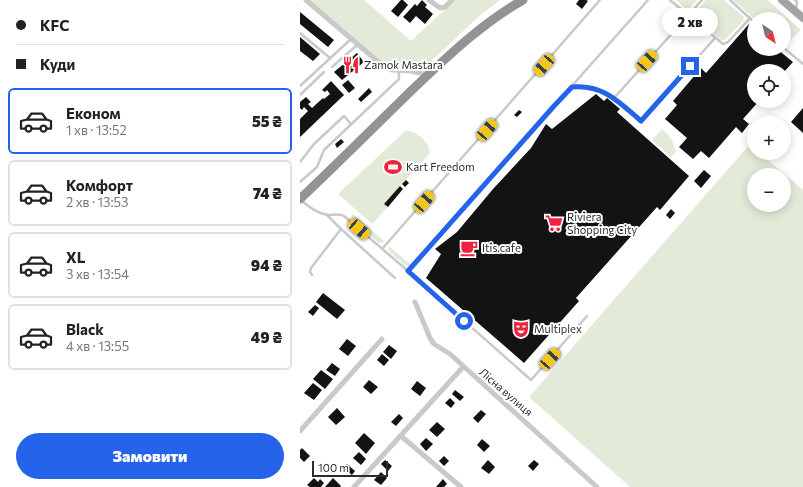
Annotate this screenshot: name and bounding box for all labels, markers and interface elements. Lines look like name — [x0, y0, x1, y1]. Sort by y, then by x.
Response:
callout: 2 хв — [662, 8, 718, 36]
north arrow — [747, 12, 791, 56]
map controls — [747, 12, 791, 212]
text: 2 хв — [678, 14, 702, 30]
text: KFC — [40, 16, 69, 34]
car — [635, 48, 659, 74]
car — [532, 52, 556, 78]
text: Куди — [40, 55, 75, 73]
restaurant icon: Zamok Mastara — [341, 55, 361, 75]
route end — [681, 57, 699, 75]
place label: Zamok Mastara — [364, 58, 443, 71]
button: locate — [747, 64, 791, 108]
icon: car — [18, 103, 54, 139]
text: Економ — [66, 104, 121, 122]
text: 55 ₴ — [252, 112, 282, 130]
button: + — [747, 116, 791, 160]
car — [475, 117, 499, 143]
text: 1 хв · 13:52 — [66, 122, 127, 138]
sports icon: Kart Freedom — [383, 157, 403, 177]
place label: Kart Freedom — [406, 160, 475, 173]
button: − — [747, 168, 791, 212]
icon: car — [18, 175, 54, 211]
text: Комфорт — [66, 176, 133, 194]
text: 74 ₴ — [253, 184, 282, 202]
car — [412, 189, 436, 215]
text: 2 хв · 13:53 — [66, 194, 129, 210]
place label: Riviera Shopping City — [567, 210, 637, 236]
supermarket icon: Riviera Shopping City — [544, 213, 564, 233]
car — [346, 217, 372, 241]
cafe icon: Itis.cafe — [459, 238, 479, 258]
place label: Itis.cafe — [482, 241, 521, 254]
icon: car — [18, 247, 54, 283]
text: XL — [66, 248, 85, 266]
text: 94 ₴ — [251, 256, 282, 274]
text: 3 хв · 13:54 — [66, 266, 129, 282]
route start — [455, 312, 473, 330]
icon: car — [18, 319, 54, 355]
theatre icon: Multiplex — [511, 319, 531, 339]
text: Black — [66, 320, 104, 338]
place label: Multiplex — [534, 322, 582, 335]
text: 49 ₴ — [251, 328, 282, 346]
text: 4 хв · 13:55 — [66, 338, 129, 354]
car — [538, 346, 562, 372]
street label: Лісна вулиця — [477, 365, 536, 418]
button: Замовити — [16, 433, 284, 479]
scale bar — [312, 459, 388, 478]
text: 100 m — [318, 461, 349, 474]

